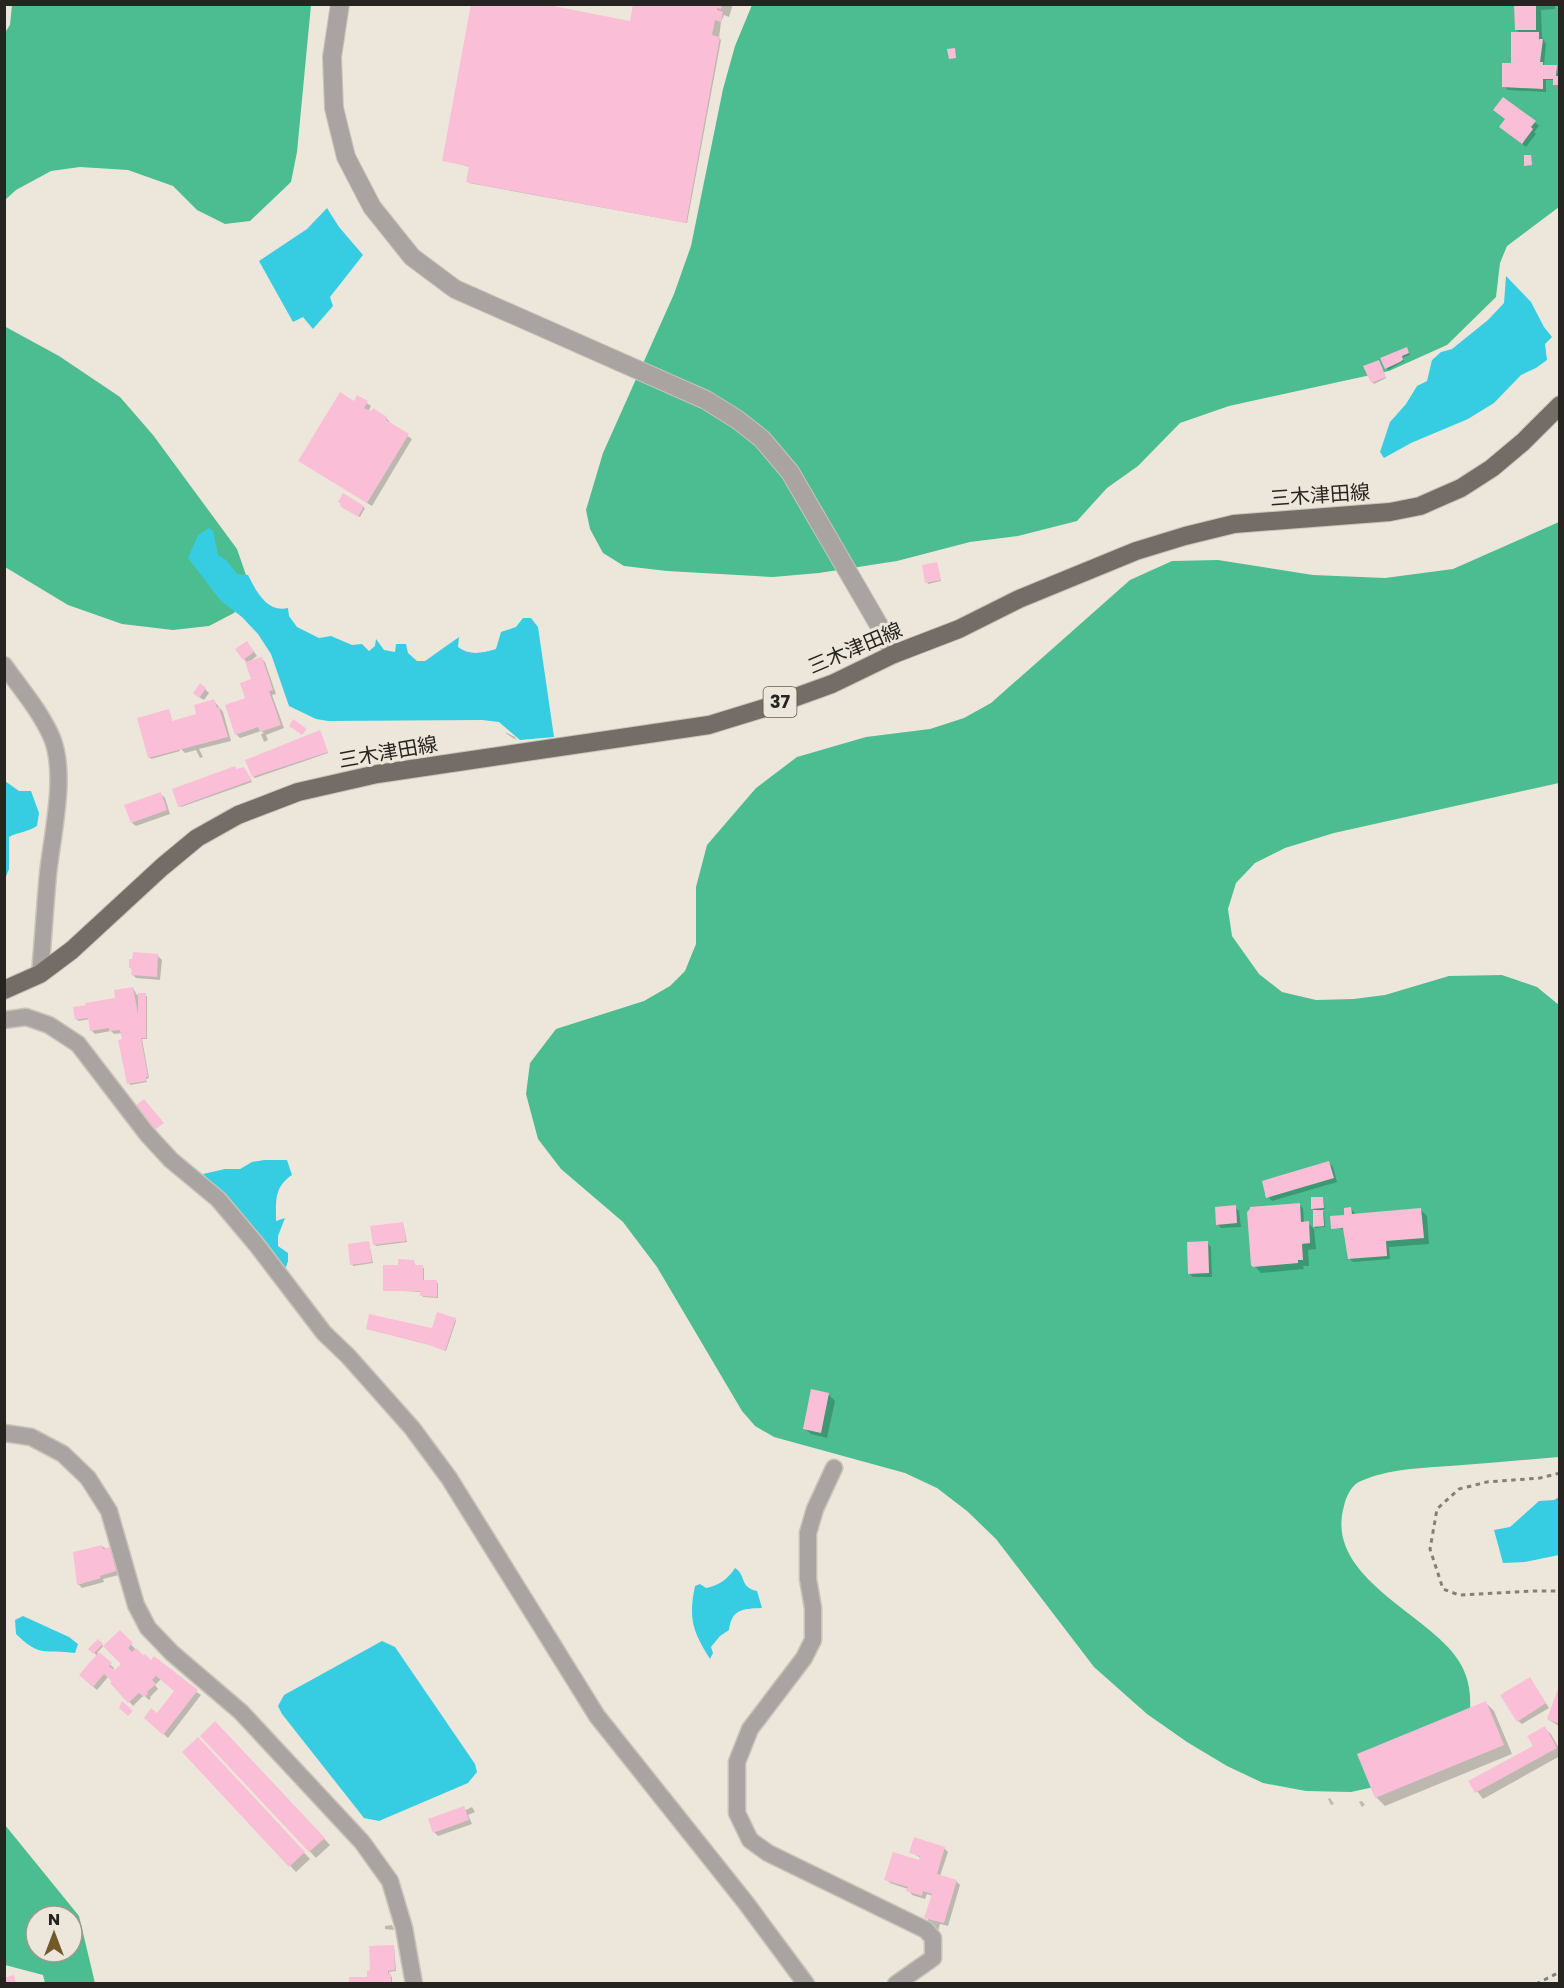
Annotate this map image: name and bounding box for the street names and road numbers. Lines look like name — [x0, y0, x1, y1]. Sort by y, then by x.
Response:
street label: 三木津田線 — [1269, 478, 1371, 512]
street label: 三木津田線 — [804, 616, 906, 680]
road number: 37 — [764, 687, 796, 717]
street label: 三木津田線 — [336, 730, 440, 774]

